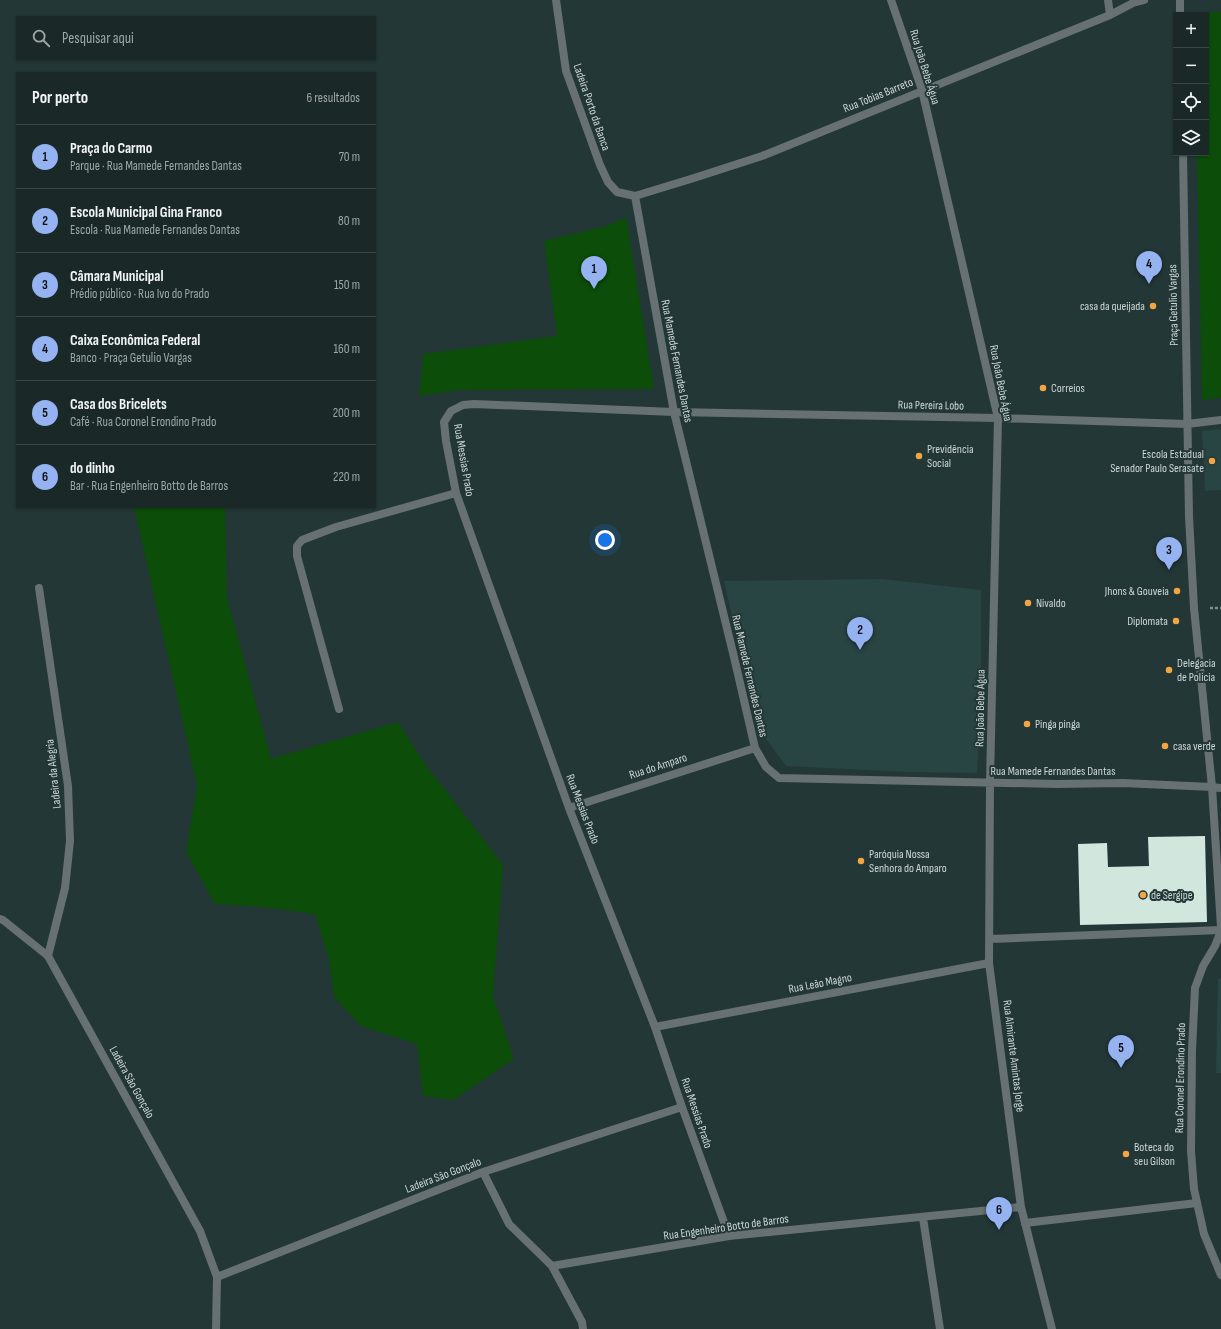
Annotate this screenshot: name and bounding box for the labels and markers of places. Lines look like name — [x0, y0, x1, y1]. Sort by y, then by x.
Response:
pin: 4 — [1136, 251, 1162, 284]
pin: 1 — [581, 256, 607, 289]
place label: casa da queijada — [1080, 299, 1145, 314]
marker: casa da queijada — [1148, 301, 1158, 311]
place label: Correios — [1051, 381, 1085, 396]
marker: Correios — [1038, 383, 1048, 393]
place label: Previdência Social — [927, 442, 974, 471]
place label: Escola Estadual Senador Paulo Serasate — [1110, 447, 1204, 476]
marker: Previdência Social — [914, 451, 924, 461]
marker: Escola Estadual Senador Paulo Serasate — [1207, 456, 1217, 466]
pin: 3 — [1156, 537, 1182, 570]
place label: Jhons & Gouveia — [1104, 584, 1169, 599]
marker: Jhons & Gouveia — [1172, 586, 1182, 596]
place label: Nivaldo — [1036, 596, 1066, 611]
marker: Nivaldo — [1023, 598, 1033, 608]
place label: Diplomata — [1127, 614, 1168, 629]
marker: Diplomata — [1171, 616, 1181, 626]
pin: 2 — [847, 617, 873, 650]
place label: Delegacia de Policia — [1177, 656, 1216, 685]
marker: Delegacia de Policia — [1164, 665, 1174, 675]
place label: Pinga pinga — [1035, 717, 1081, 732]
marker: Pinga pinga — [1022, 719, 1032, 729]
place label: casa verde — [1173, 739, 1216, 754]
marker: casa verde — [1160, 741, 1170, 751]
place label: Paróquia Nossa Senhora do Amparo — [869, 847, 947, 876]
marker: Paróquia Nossa Senhora do Amparo — [856, 856, 866, 866]
place label: de Sergipe — [1151, 888, 1193, 903]
marker: de Sergipe — [1138, 890, 1148, 900]
pin: 5 — [1108, 1035, 1134, 1068]
place label: Boteca do seu Gilson — [1134, 1140, 1175, 1169]
marker: Boteca do seu Gilson — [1121, 1149, 1131, 1159]
pin: 6 — [986, 1197, 1012, 1230]

